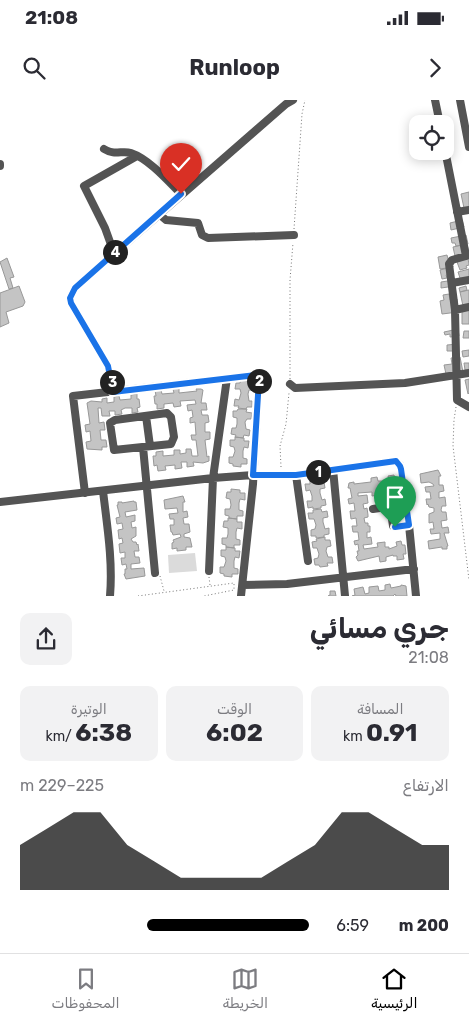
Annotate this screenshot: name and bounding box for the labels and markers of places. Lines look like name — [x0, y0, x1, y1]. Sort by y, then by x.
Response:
pin — [160, 143, 202, 194]
pin: 4 — [102, 240, 128, 264]
pin: 2 — [246, 368, 272, 394]
pin: 3 — [100, 370, 124, 394]
pin: 1 — [306, 460, 330, 484]
pin — [374, 476, 416, 527]

